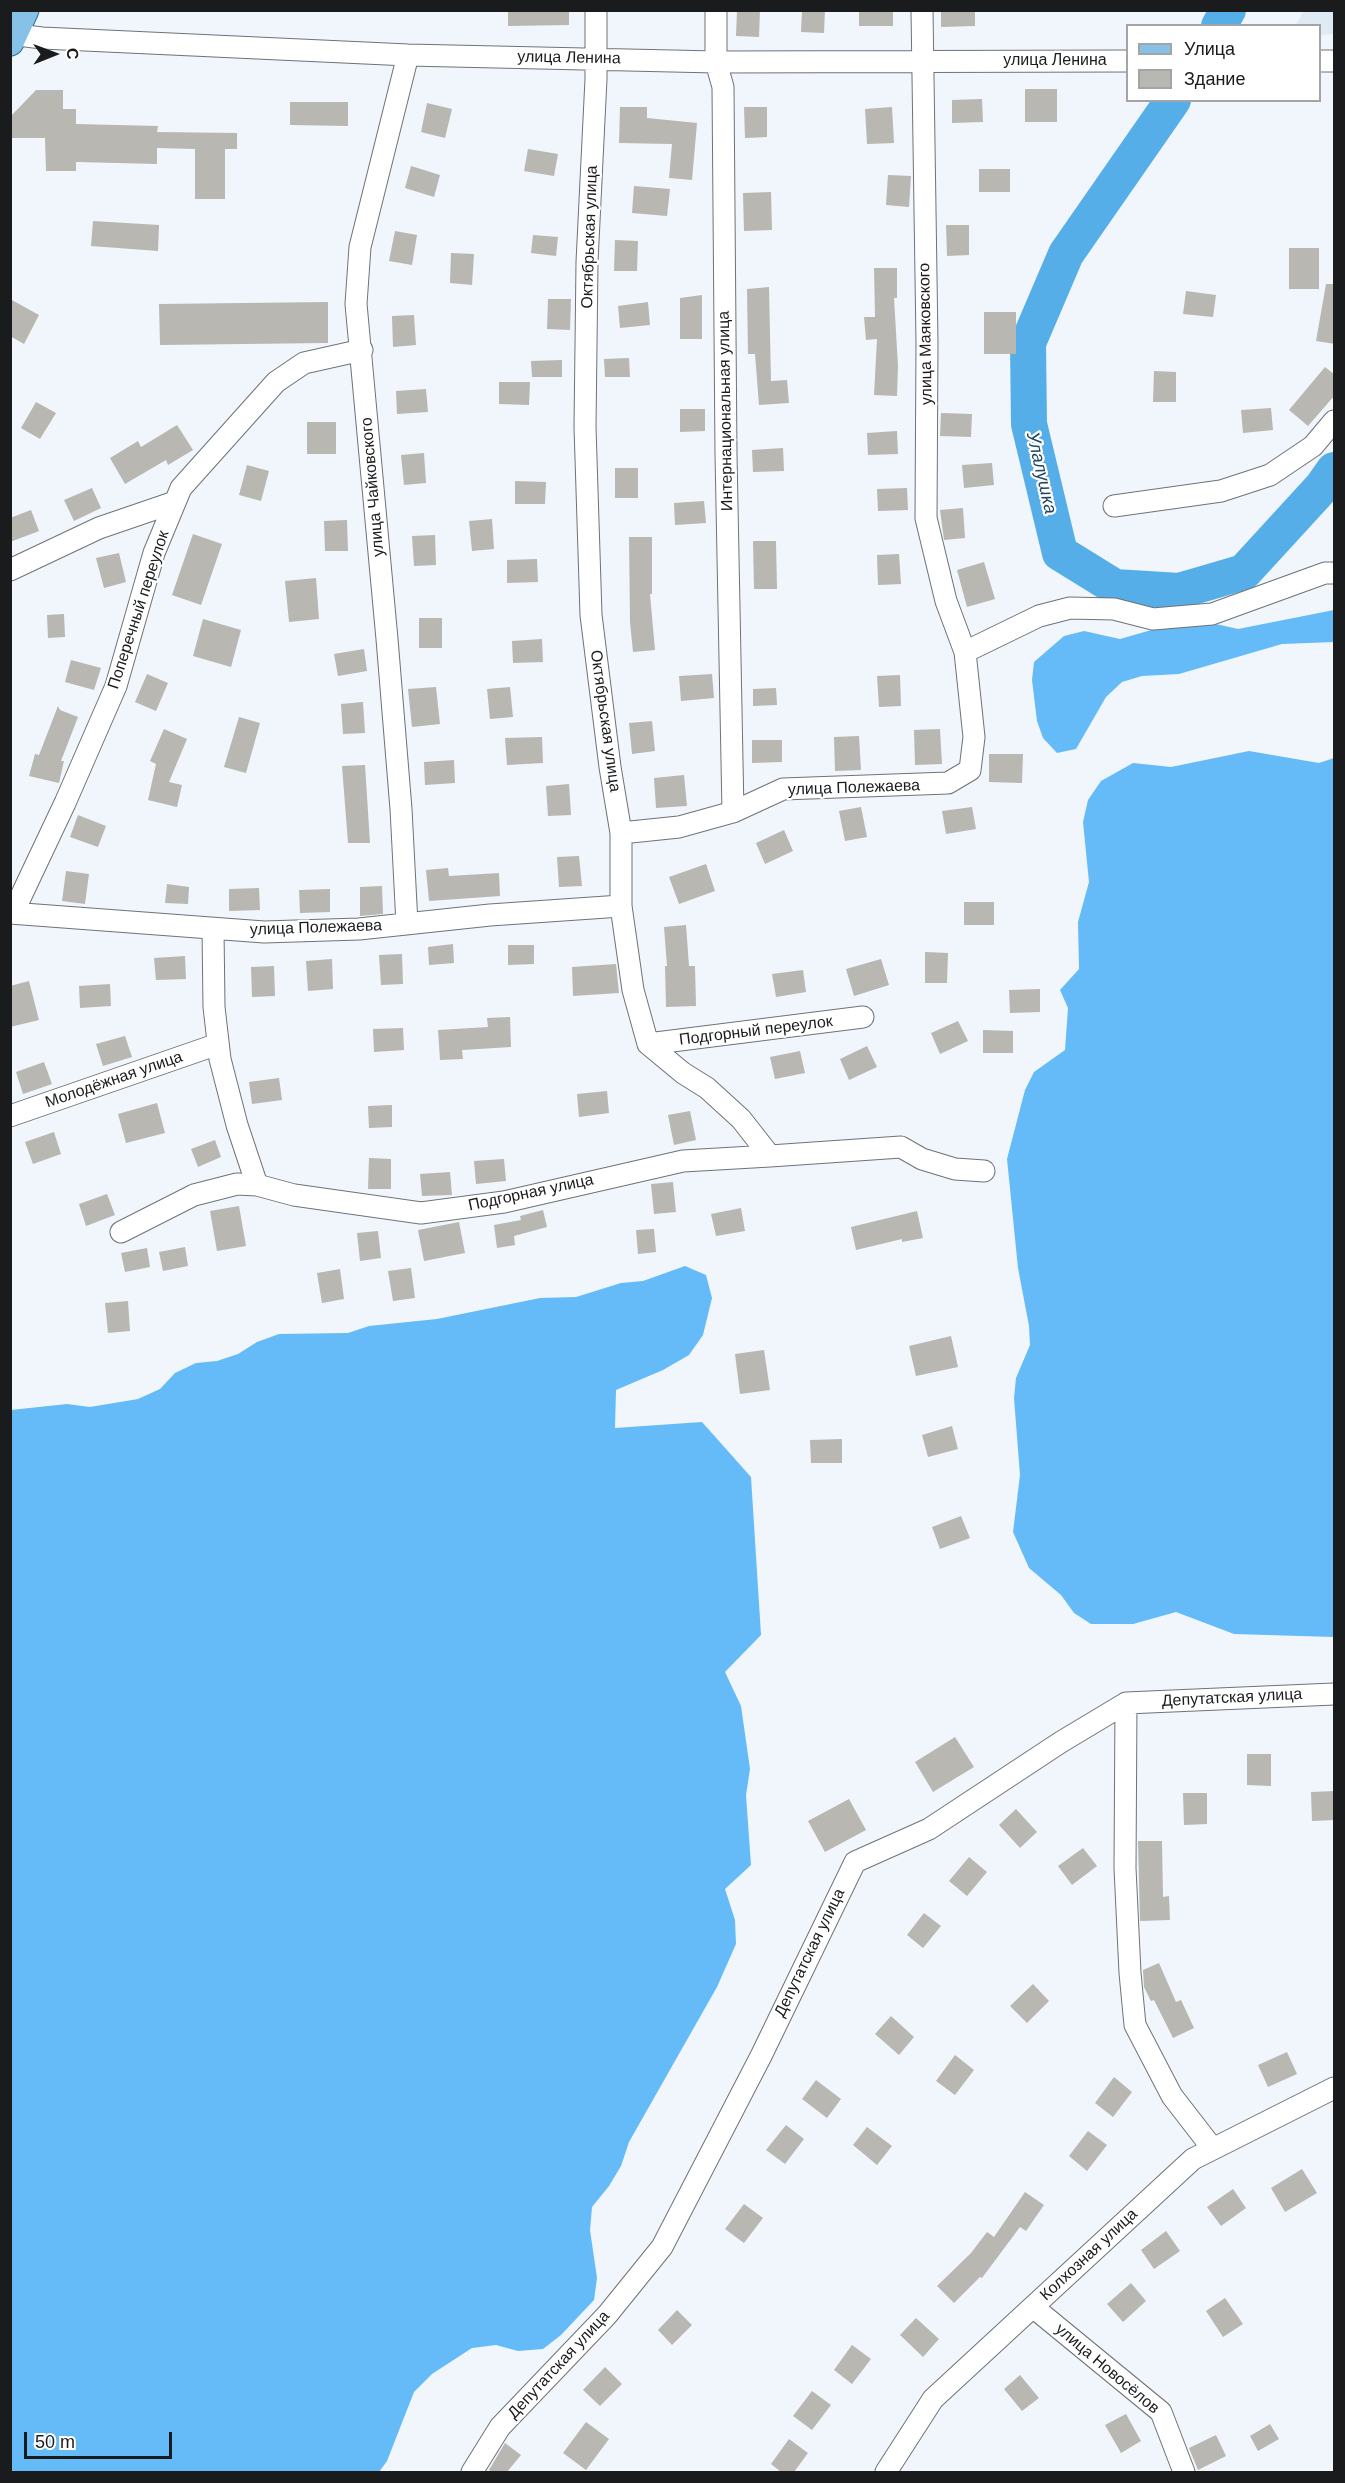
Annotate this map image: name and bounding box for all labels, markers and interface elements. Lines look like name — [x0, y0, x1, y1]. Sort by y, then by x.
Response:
north arrow — [24, 24, 84, 84]
legend — [1126, 24, 1321, 102]
text: Улица — [1184, 39, 1235, 59]
street label: улица Ленина — [517, 47, 621, 69]
text: С — [64, 48, 81, 60]
street label: улица Ленина — [1003, 51, 1107, 71]
text: Здание — [1184, 69, 1245, 89]
street label: Октябрьская улица — [578, 165, 602, 309]
street label: улица Маяковского — [915, 263, 937, 405]
street label: Интернациональная улица — [715, 311, 737, 511]
street label: улица Чайковского — [357, 417, 389, 557]
water label: Улалушка — [1021, 430, 1061, 516]
street label: Поперечный переулок — [104, 528, 174, 692]
street label: Октябрьская улица — [586, 649, 624, 793]
street label: улица Полежаева — [788, 776, 920, 800]
street label: улица Полежаева — [250, 916, 382, 940]
street label: Подгорный переулок — [678, 1012, 834, 1050]
street label: Молодёжная улица — [43, 1048, 185, 1112]
street label: Подгорная улица — [467, 1170, 595, 1216]
street label: Депутатская улица — [1161, 1685, 1303, 1711]
street label: Депутатская улица — [771, 1886, 849, 2020]
street label: Колхозная улица — [1036, 2205, 1142, 2305]
street label: Депутатская улица — [504, 2307, 614, 2423]
street label: улица Новосёлов — [1051, 2320, 1163, 2418]
scale bar — [27, 2420, 176, 2458]
text: 50 m — [35, 2432, 75, 2452]

